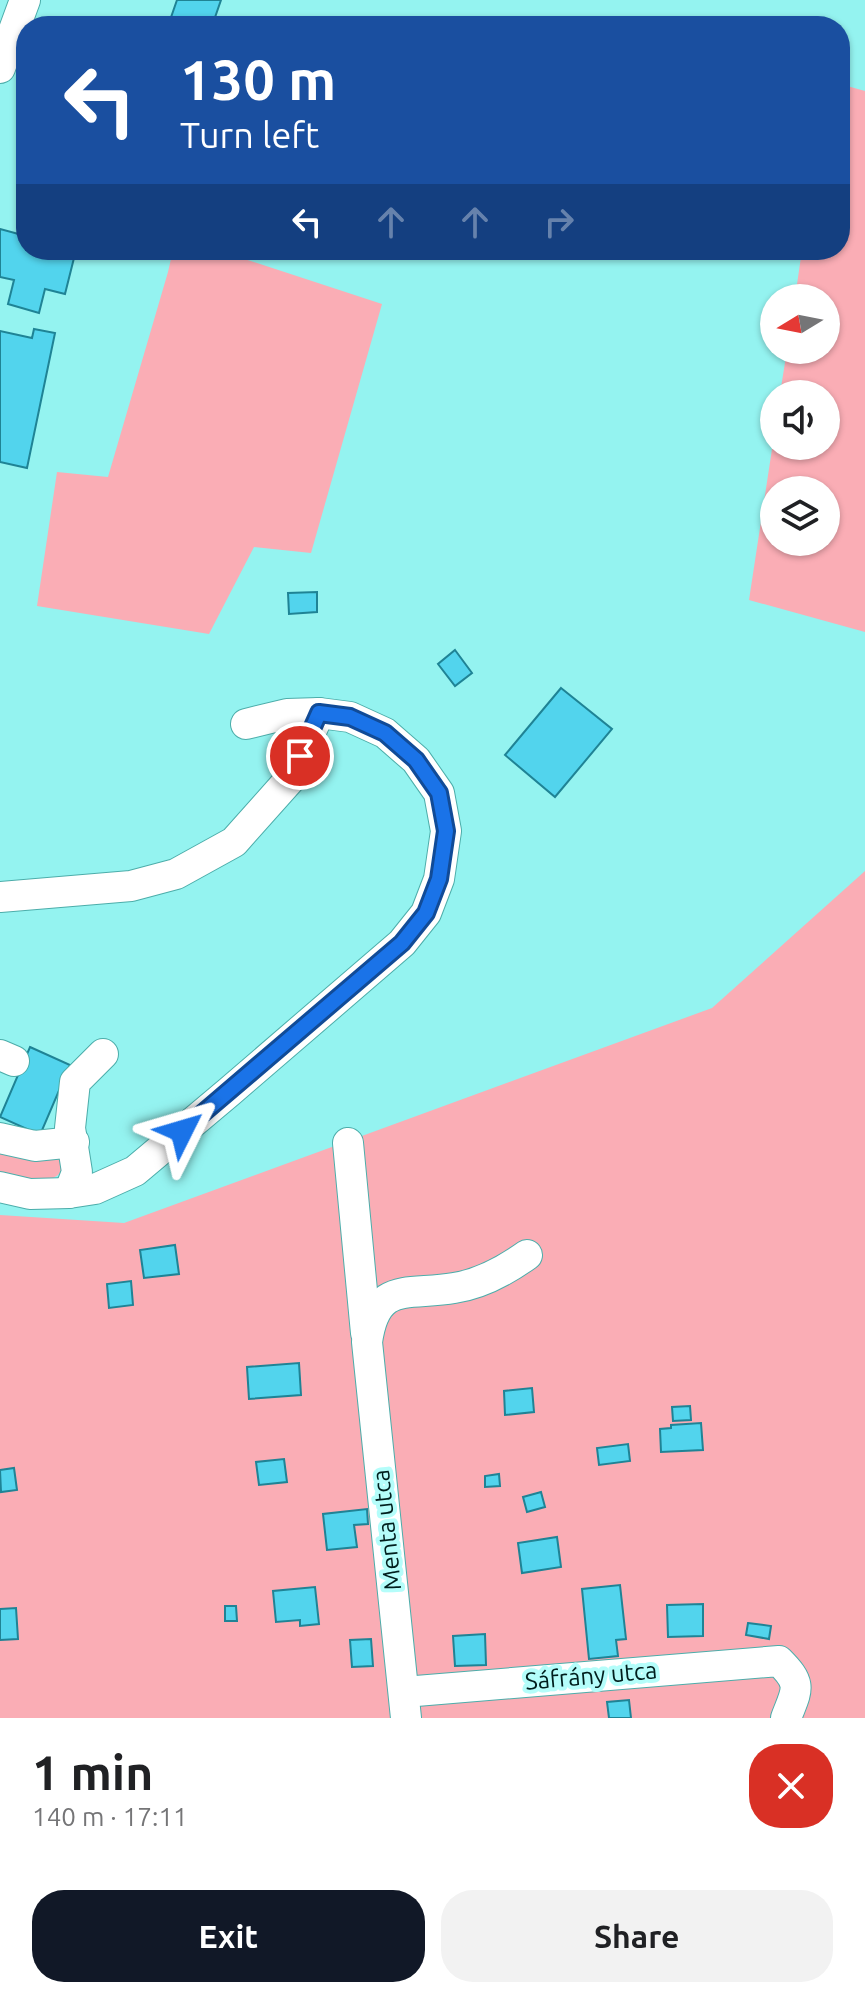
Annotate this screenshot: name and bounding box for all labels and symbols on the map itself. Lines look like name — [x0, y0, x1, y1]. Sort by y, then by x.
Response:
north arrow — [760, 284, 840, 364]
pin — [266, 722, 334, 790]
position arrow — [140, 1089, 224, 1173]
street label: Menta utca — [367, 1468, 406, 1592]
street label: Sáfrány utca — [524, 1656, 658, 1695]

